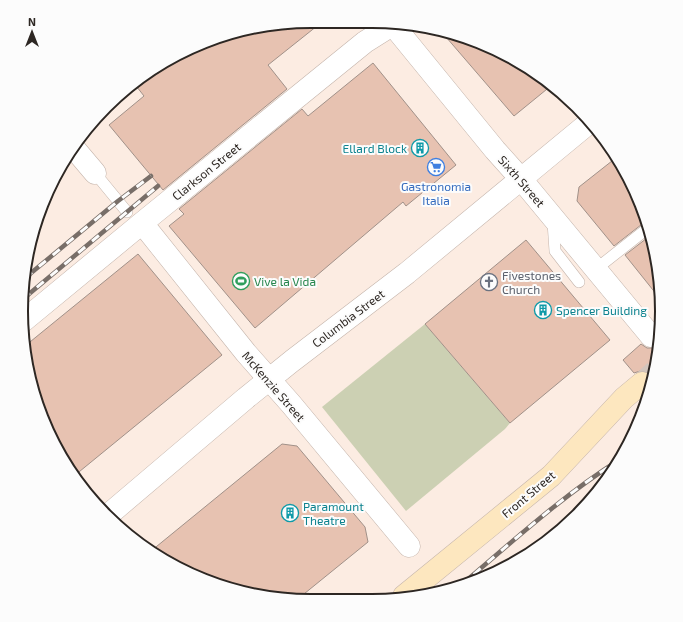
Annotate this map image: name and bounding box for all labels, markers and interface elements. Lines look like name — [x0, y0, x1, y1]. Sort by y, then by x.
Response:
north arrow — [12, 12, 52, 52]
text: N — [28, 15, 36, 28]
building icon: Ellard Block — [410, 138, 430, 158]
street label: Clarkson Street — [169, 139, 243, 203]
place label: Ellard Block — [343, 141, 407, 155]
street label: Sixth Street — [496, 152, 548, 210]
supermarket icon: Gastronomia Italia — [426, 157, 446, 177]
place label: Gastronomia Italia — [401, 179, 471, 207]
place label: Fivestones Church — [502, 268, 561, 296]
sports icon: Vive la Vida — [231, 271, 251, 291]
church icon: Fivestones Church — [479, 272, 499, 292]
place label: Vive la Vida — [254, 274, 316, 288]
street label: Columbia Street — [309, 286, 387, 350]
building icon: Spencer Building — [533, 300, 553, 320]
place label: Spencer Building — [556, 303, 647, 317]
street label: McKenzie Street — [240, 348, 309, 424]
street label: Front Street — [498, 467, 558, 520]
place label: Paramount Theatre — [303, 499, 364, 527]
building icon: Paramount Theatre — [280, 503, 300, 523]

